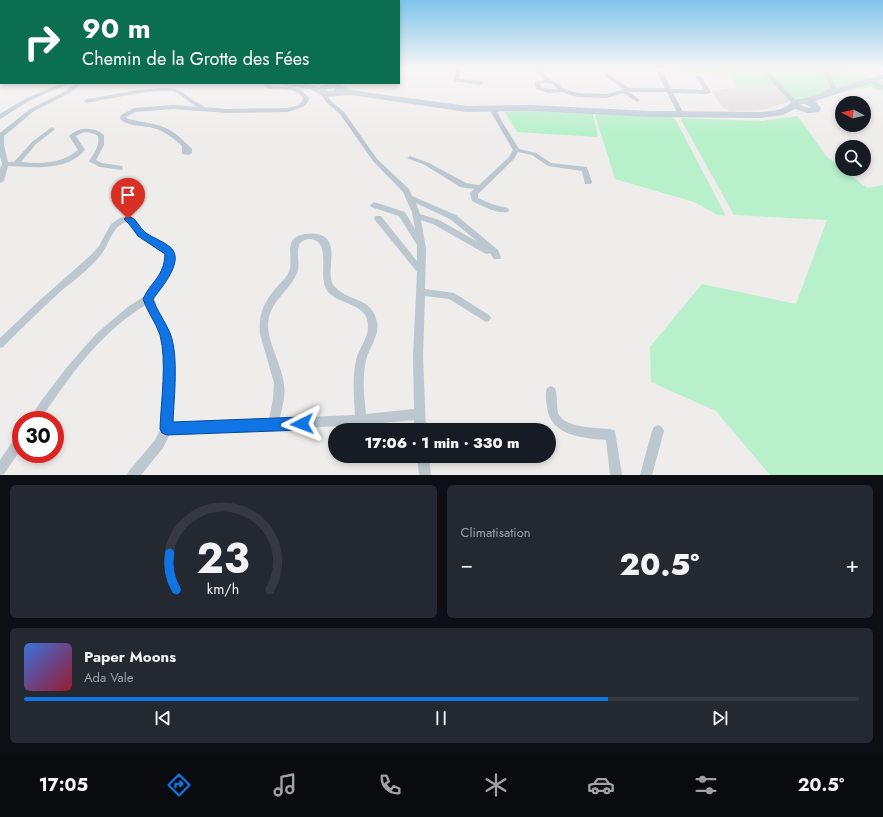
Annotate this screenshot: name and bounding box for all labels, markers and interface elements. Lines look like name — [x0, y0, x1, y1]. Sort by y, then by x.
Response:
text: 90 m — [82, 8, 151, 49]
icon: right — [16, 16, 68, 68]
text: Chemin de la Grotte des Fées — [82, 46, 309, 72]
north arrow — [835, 96, 871, 132]
map controls — [835, 96, 871, 176]
button: search — [835, 140, 871, 176]
pin — [111, 178, 145, 219]
icon: arrive — [117, 184, 139, 206]
position arrow — [281, 403, 323, 445]
speed limit sign: 30 — [12, 411, 64, 463]
text: 17:06 · 1 min · 330 m — [364, 432, 520, 454]
text: Climatisation — [461, 523, 531, 542]
text: 23 — [197, 527, 250, 588]
text: 20.5° — [620, 543, 699, 586]
text: − — [461, 548, 473, 580]
text: + — [845, 548, 859, 580]
text: km/h — [207, 578, 239, 598]
text: Paper Moons — [84, 646, 176, 668]
text: Ada Vale — [84, 668, 133, 687]
icon: previous — [152, 707, 174, 729]
icon: pause — [430, 707, 452, 729]
icon: next — [709, 707, 731, 729]
icon: directions — [165, 771, 193, 799]
icon: music — [271, 771, 299, 799]
icon: phone — [376, 771, 404, 799]
icon: climate — [482, 771, 510, 799]
icon: car — [587, 771, 615, 799]
icon: filters — [692, 771, 720, 799]
text: 17:05 — [39, 772, 88, 798]
text: 20.5° — [798, 772, 844, 798]

